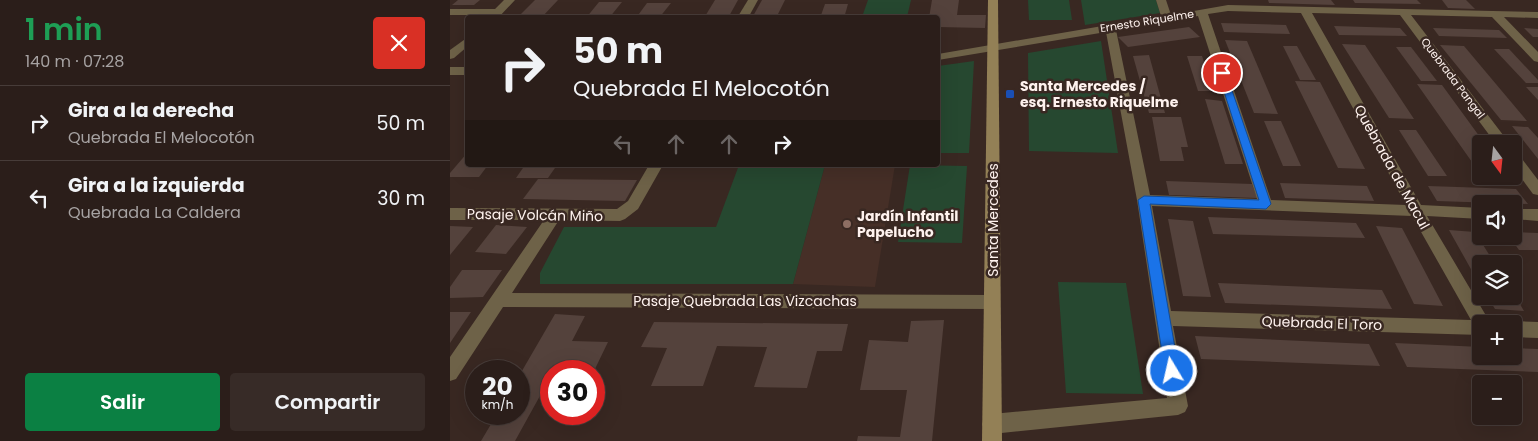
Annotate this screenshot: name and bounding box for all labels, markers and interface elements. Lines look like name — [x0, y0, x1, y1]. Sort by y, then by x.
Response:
street label: Ernesto Riquelme — [1099, 6, 1195, 36]
text: 1 min — [25, 8, 103, 51]
button: close — [373, 17, 425, 69]
text: 50 m — [573, 26, 663, 75]
street label: Quebrada Pangal — [1417, 34, 1489, 122]
icon: right — [490, 35, 555, 100]
text: 140 m · 07:28 — [25, 50, 124, 73]
pin — [1201, 52, 1243, 94]
icon: arrive — [1208, 59, 1236, 87]
text: Quebrada El Melocotón — [573, 73, 830, 104]
place label: Santa Mercedes / esq. Ernesto Riquelme — [1020, 76, 1179, 112]
marker: Santa Mercedes / esq. Ernesto Riquelme — [1004, 88, 1016, 100]
text: Gira a la derecha — [68, 97, 234, 124]
street label: Quebrada de Macul — [1349, 101, 1435, 233]
icon: right — [25, 109, 53, 137]
text: 50 m — [376, 110, 425, 137]
text: Quebrada El Melocotón — [68, 126, 255, 149]
icon: left — [609, 130, 637, 158]
icon: ahead — [662, 130, 690, 158]
icon: ahead — [715, 130, 743, 158]
icon: right — [768, 130, 796, 158]
north arrow — [1472, 135, 1522, 185]
map controls — [1472, 135, 1522, 425]
street label: Santa Mercedes — [983, 163, 1003, 277]
text: Gira a la izquierda — [68, 172, 245, 199]
icon: left — [25, 184, 53, 212]
text: 30 m — [377, 185, 425, 212]
button: sound — [1472, 195, 1522, 245]
text: Quebrada La Caldera — [68, 201, 241, 224]
street label: Pasaje Volcán Miño — [467, 204, 603, 226]
place label: Jardín Infantil Papelucho — [857, 206, 959, 242]
marker: Jardín Infantil Papelucho — [841, 218, 853, 230]
button: layers — [1472, 255, 1522, 305]
street label: Pasaje Quebrada Las Vizcachas — [633, 291, 857, 311]
street label: Quebrada El Toro — [1261, 311, 1383, 335]
button: + — [1472, 315, 1522, 365]
position arrow — [1145, 344, 1197, 396]
speed limit sign: 30 — [540, 360, 605, 425]
text: 20 — [482, 369, 513, 404]
button: Salir — [25, 373, 220, 431]
button: Compartir — [230, 373, 425, 431]
button: − — [1472, 375, 1522, 425]
text: km/h — [482, 396, 513, 413]

